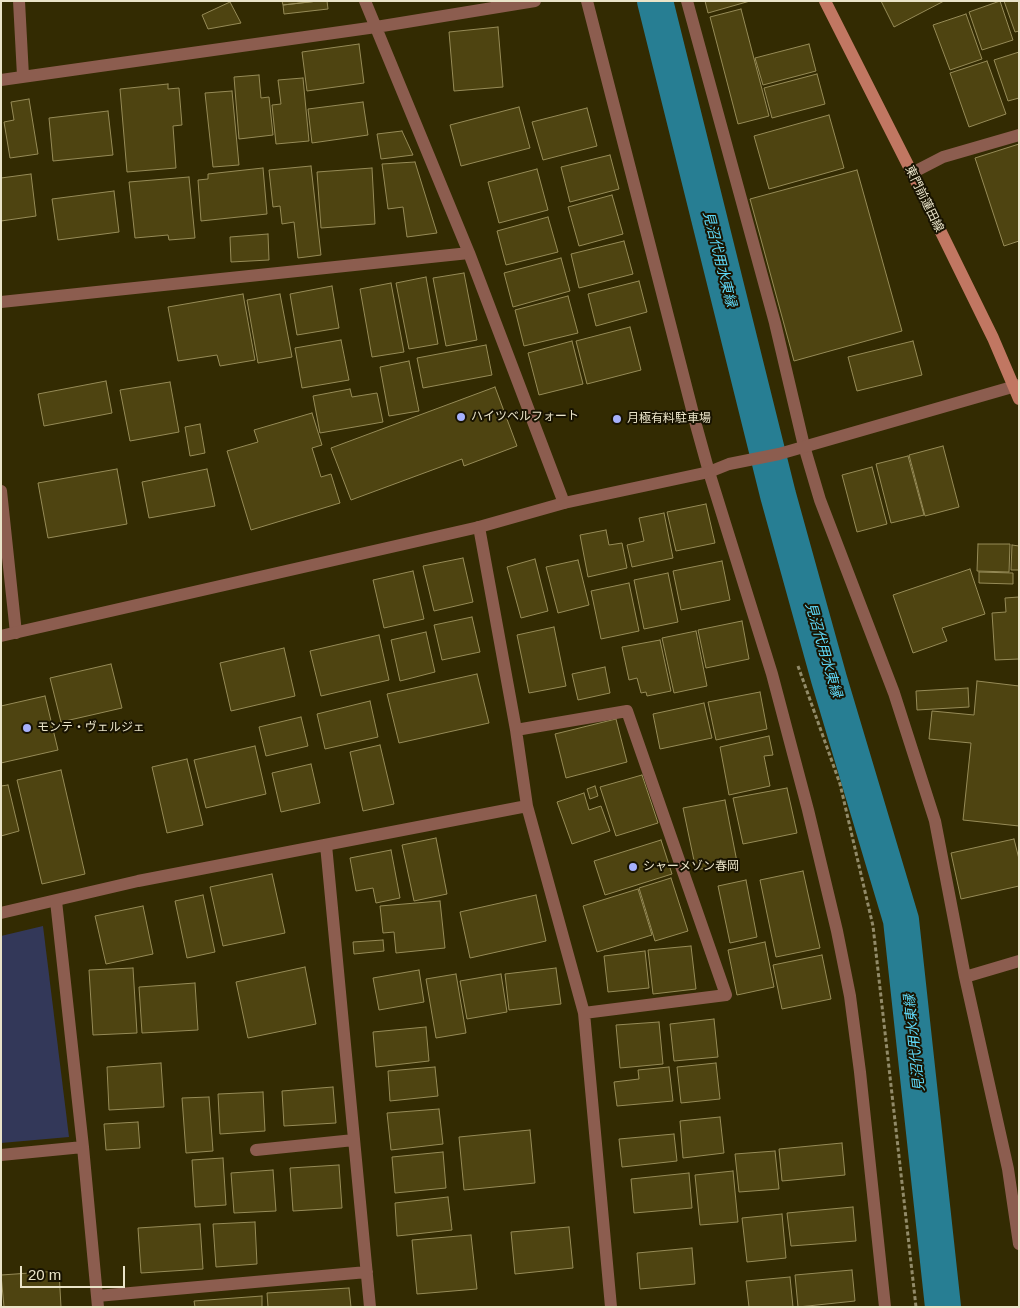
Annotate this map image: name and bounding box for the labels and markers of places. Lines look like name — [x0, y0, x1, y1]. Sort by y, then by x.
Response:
place label: ハイツベルフォート — [471, 410, 579, 424]
marker: ハイツベルフォート — [455, 411, 467, 423]
place label: 月極有料駐車場 — [627, 412, 711, 426]
marker: 月極有料駐車場 — [611, 413, 623, 425]
place label: モンテ・ヴェルジェ — [37, 721, 145, 735]
marker: モンテ・ヴェルジェ — [21, 722, 33, 734]
place label: シャーメゾン春岡 — [643, 860, 739, 874]
marker: シャーメゾン春岡 — [627, 861, 639, 873]

